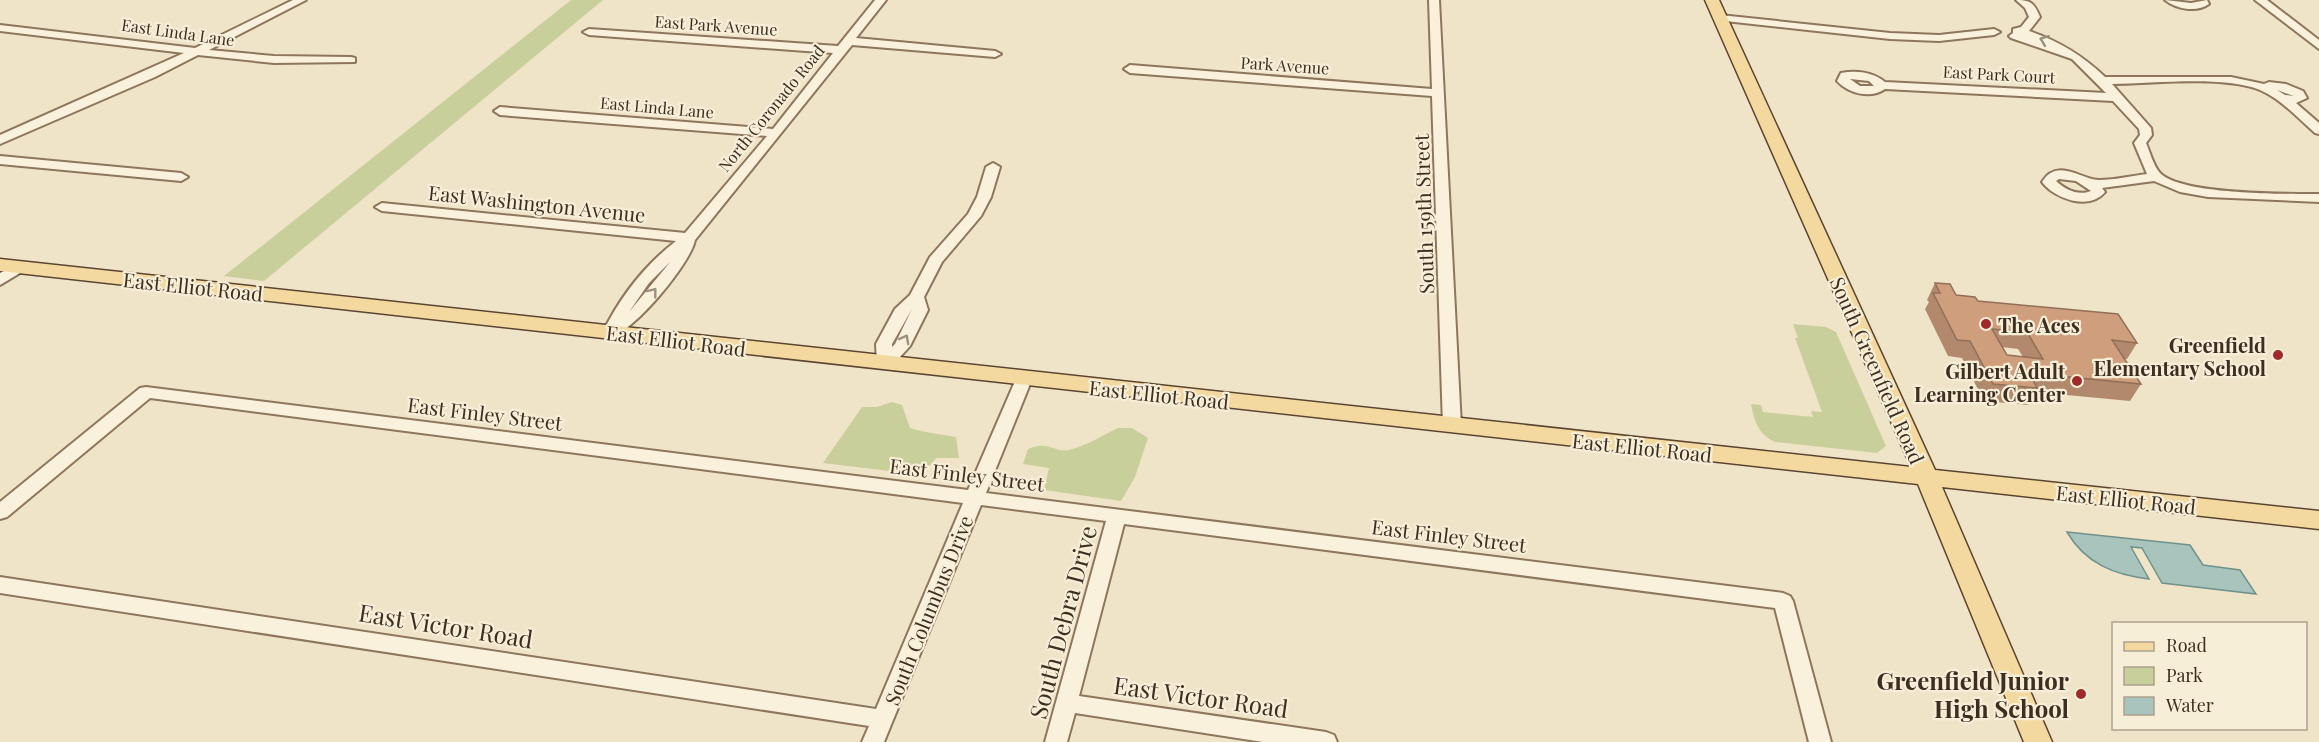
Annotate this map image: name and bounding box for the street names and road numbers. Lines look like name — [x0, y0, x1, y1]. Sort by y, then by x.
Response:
street label: East Park Avenue — [654, 10, 778, 40]
street label: East Linda Lane — [120, 14, 236, 50]
street label: North Coronado Road — [713, 40, 829, 176]
street label: Park Avenue — [1240, 51, 1330, 79]
street label: East Park Court — [1942, 61, 2056, 87]
street label: East Linda Lane — [599, 92, 715, 122]
street label: South 159th Street — [1407, 132, 1439, 295]
street label: East Washington Avenue — [427, 178, 647, 228]
street label: East Elliot Road — [122, 265, 265, 307]
street label: South Greenfield Road — [1825, 272, 1932, 468]
street label: East Elliot Road — [605, 318, 748, 362]
street label: East Elliot Road — [1088, 373, 1231, 415]
street label: East Finley Street — [406, 390, 565, 436]
street label: East Elliot Road — [1571, 426, 1714, 468]
street label: East Finley Street — [888, 451, 1047, 497]
street label: East Elliot Road — [2055, 478, 2198, 520]
street label: South Columbus Drive — [878, 511, 978, 709]
street label: East Finley Street — [1370, 512, 1529, 558]
street label: South Debra Drive — [1021, 522, 1103, 722]
street label: East Victor Road — [357, 595, 536, 655]
street label: East Victor Road — [1112, 668, 1290, 724]

